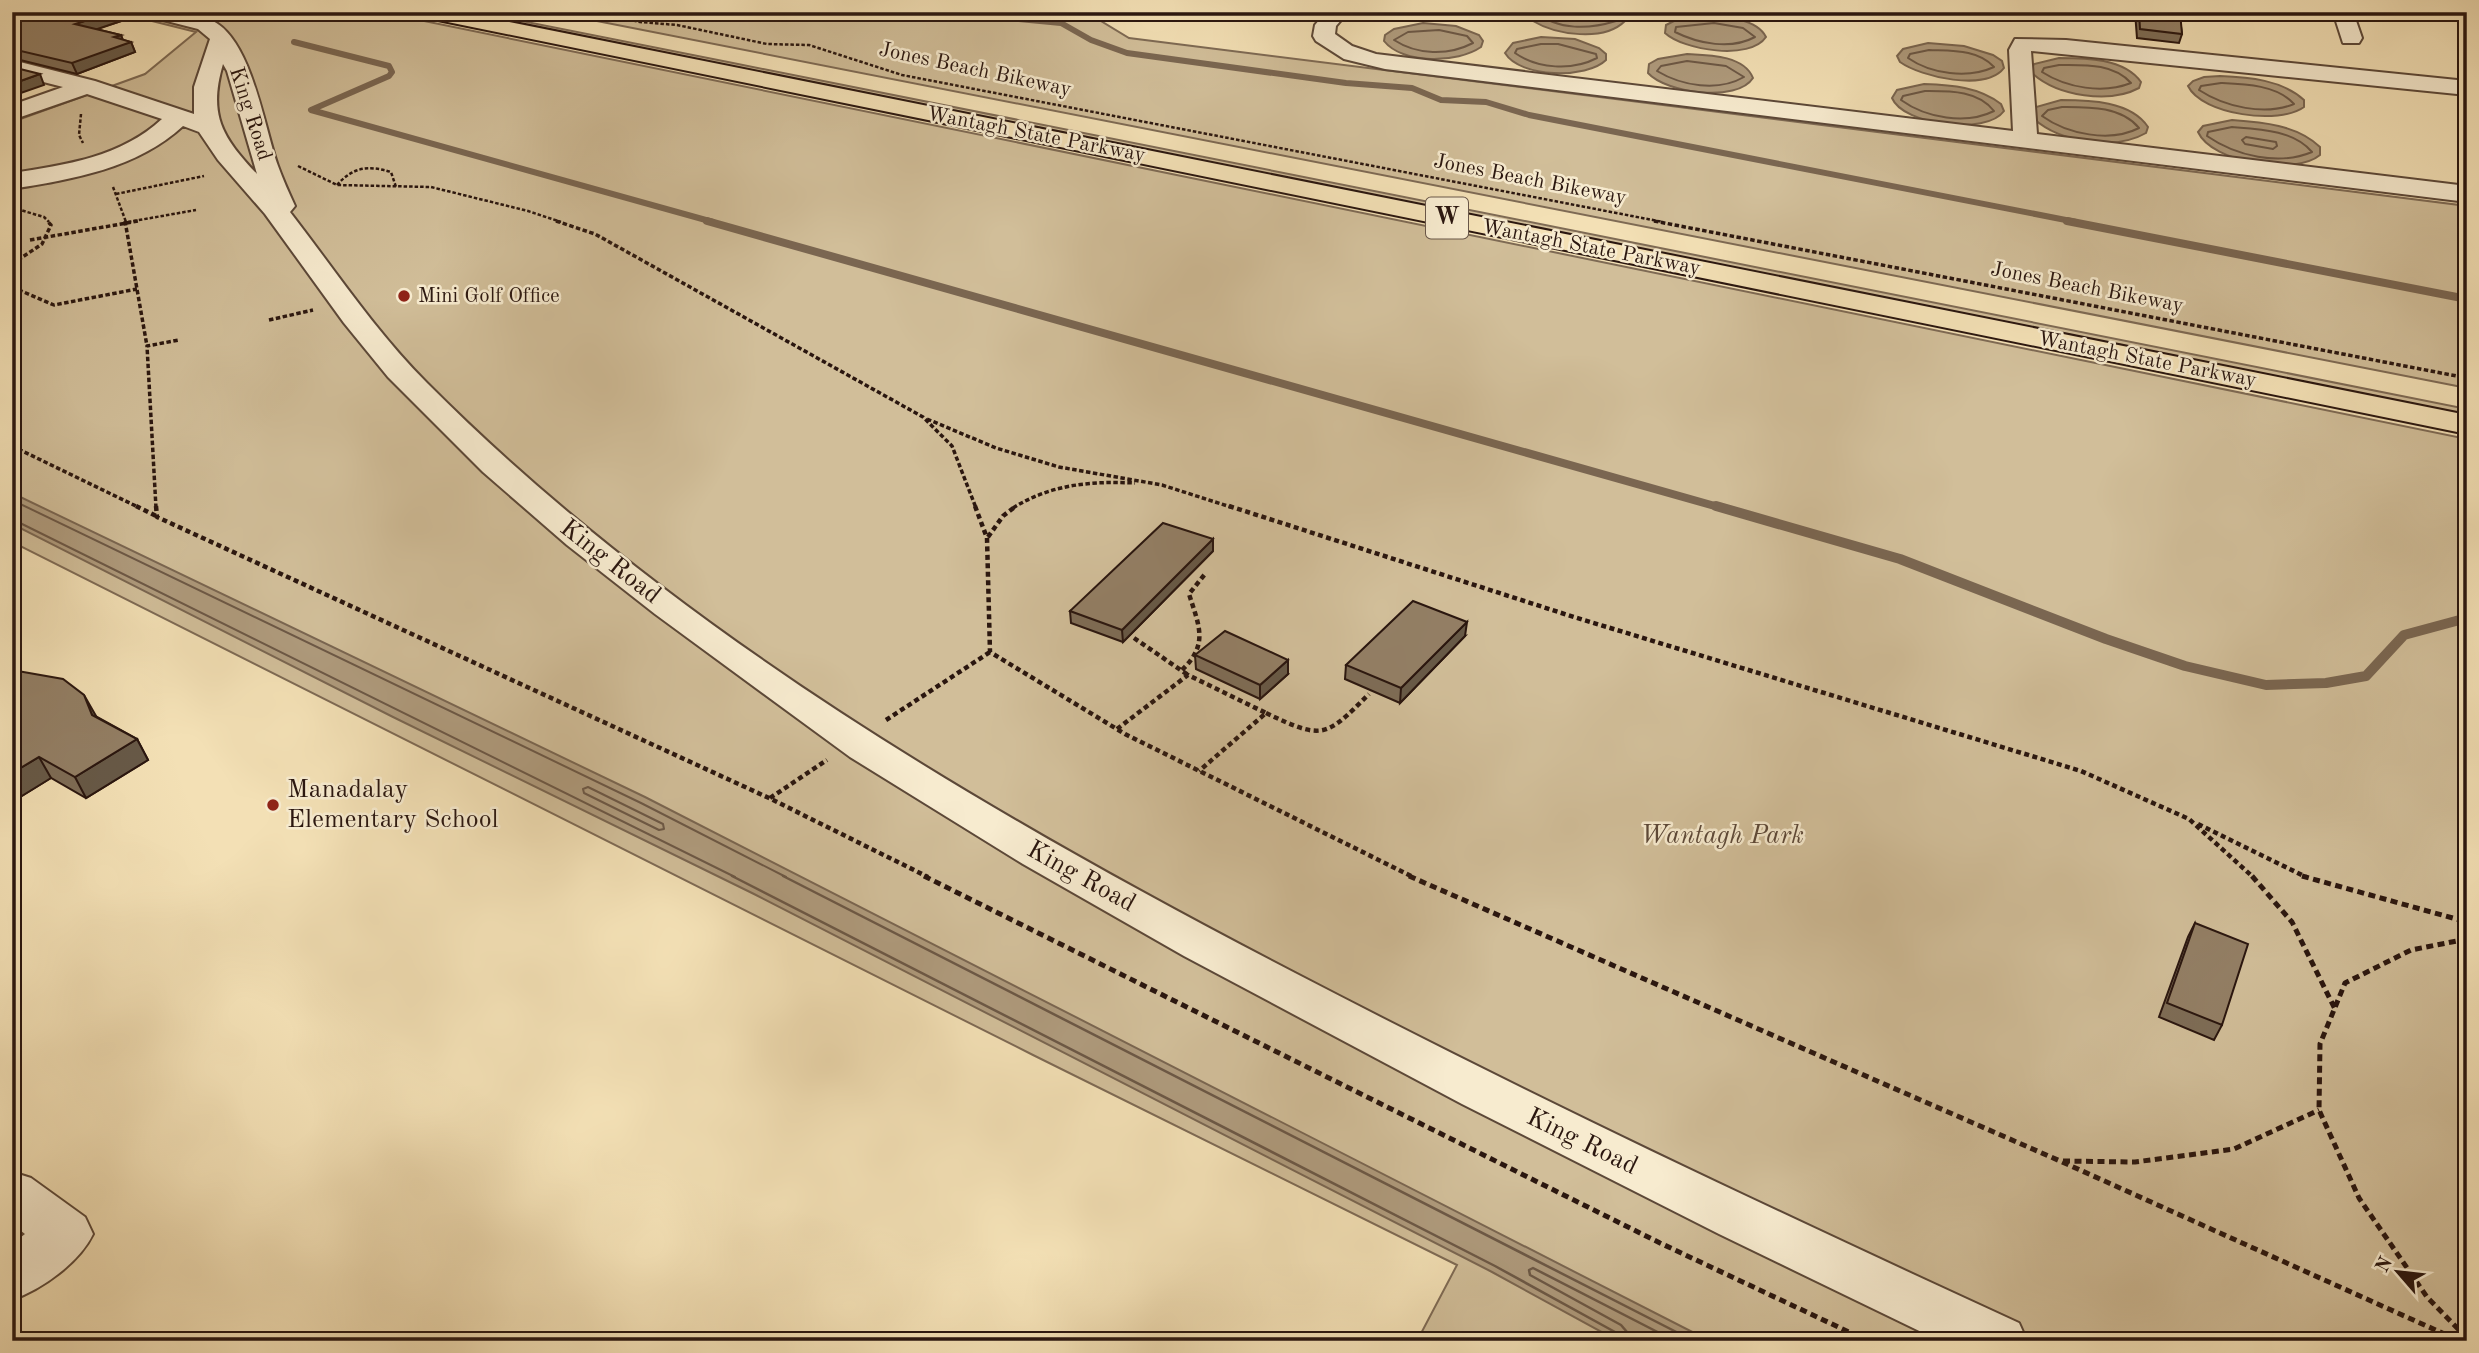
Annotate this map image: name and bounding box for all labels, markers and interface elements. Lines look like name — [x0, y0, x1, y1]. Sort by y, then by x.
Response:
street label: Jones Beach Bikeway — [877, 39, 1073, 101]
street label: King Road — [225, 65, 275, 163]
street label: Wantagh State Parkway — [925, 103, 1147, 167]
street label: Jones Beach Bikeway — [1432, 151, 1628, 209]
road number: W — [1426, 198, 1468, 238]
street label: Wantagh State Parkway — [1480, 216, 1702, 280]
street label: Jones Beach Bikeway — [1989, 259, 2185, 317]
place label: Mini Golf Office — [418, 286, 560, 307]
marker: Mini Golf Office — [396, 288, 412, 304]
street label: Wantagh State Parkway — [2036, 328, 2258, 392]
street label: King Road — [555, 515, 665, 609]
place label: Manadalay Elementary School — [287, 777, 499, 833]
marker: Manadalay Elementary School — [265, 797, 281, 813]
park label: Wantagh Park — [1640, 823, 1804, 849]
street label: King Road — [1022, 837, 1140, 917]
street label: King Road — [1522, 1104, 1642, 1180]
north arrow — [2364, 1238, 2434, 1308]
text: N — [2373, 1254, 2397, 1276]

